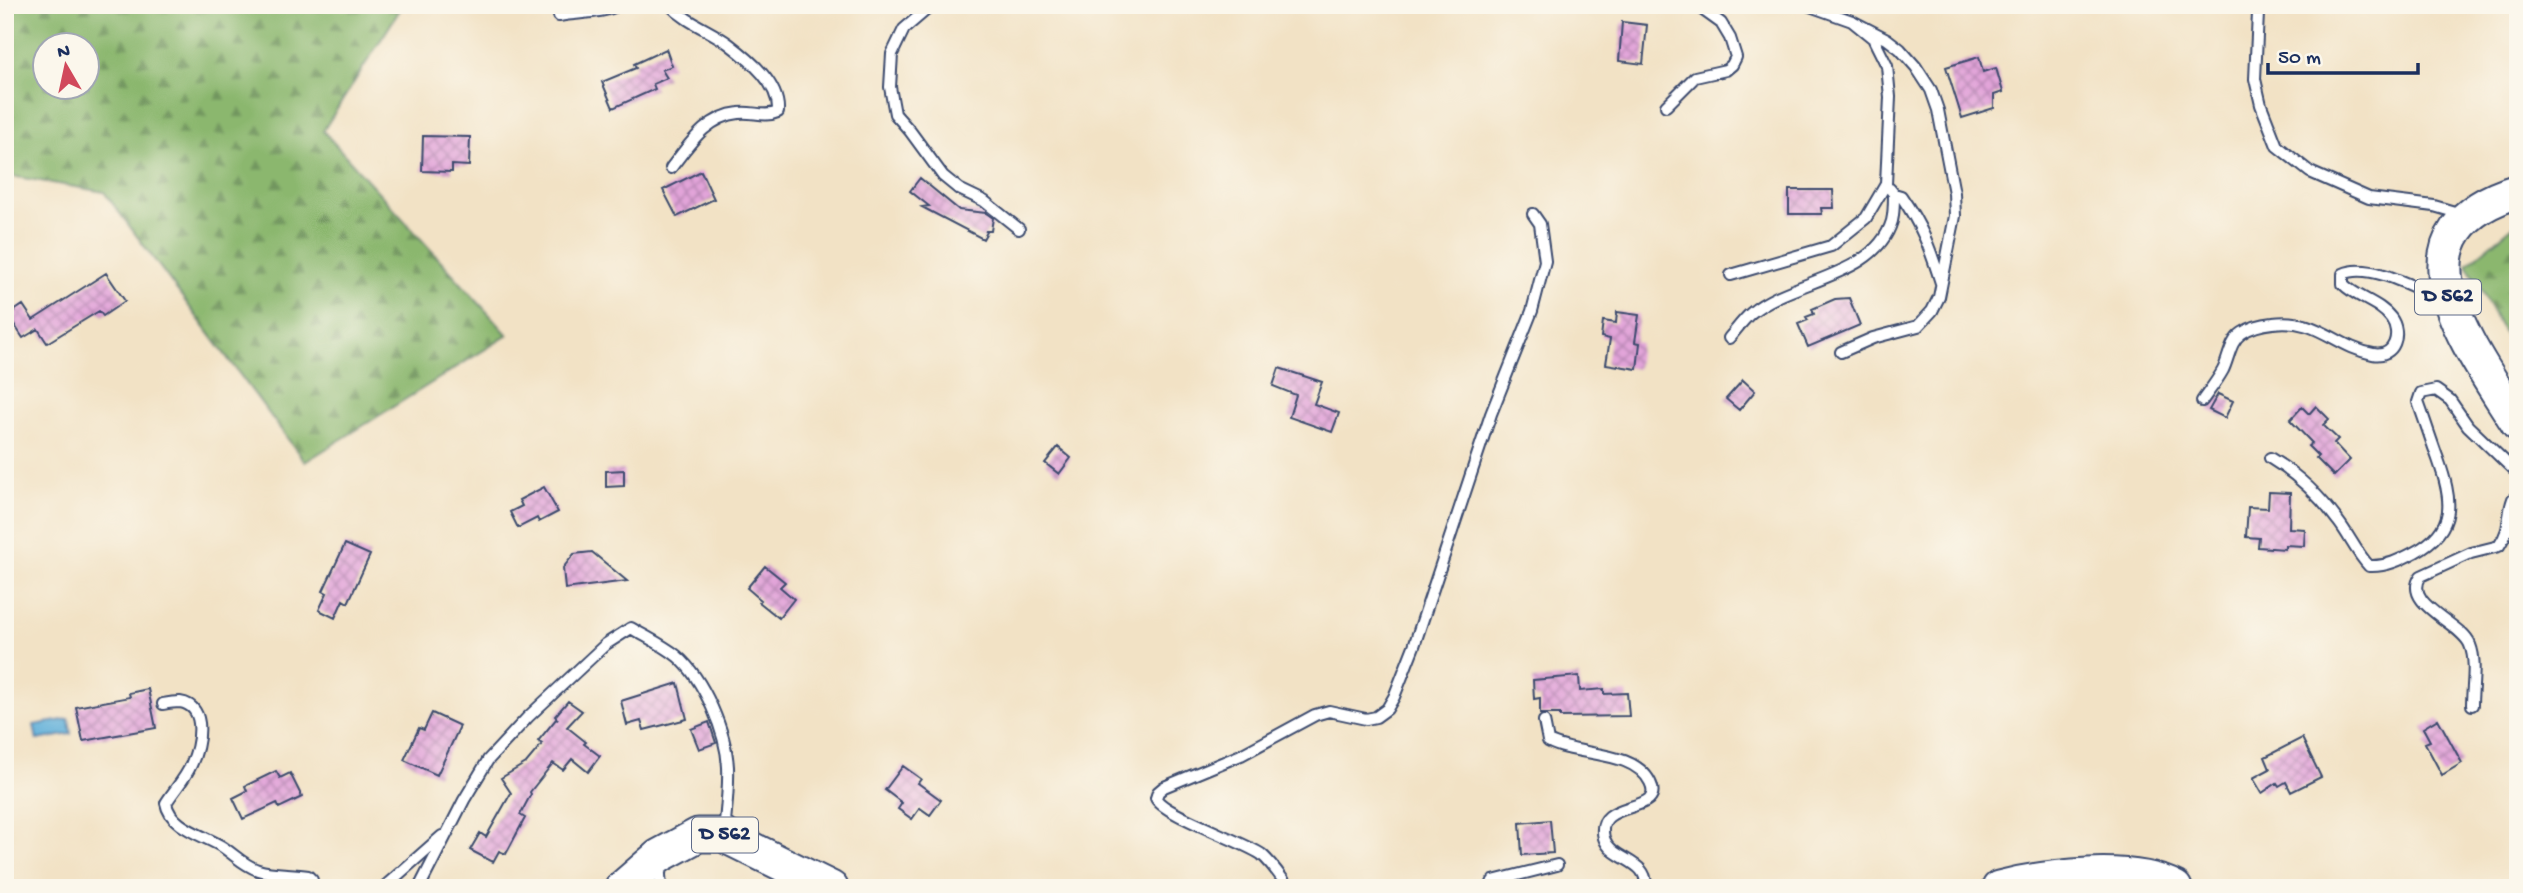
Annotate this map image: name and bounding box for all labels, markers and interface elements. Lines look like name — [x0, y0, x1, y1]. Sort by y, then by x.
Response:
north arrow — [32, 32, 102, 102]
scale bar — [2268, 32, 2418, 76]
text: N — [56, 40, 72, 65]
text: 50 m — [2278, 47, 2321, 72]
road number: D 562 — [2415, 280, 2481, 314]
road number: D 562 — [692, 818, 758, 852]

